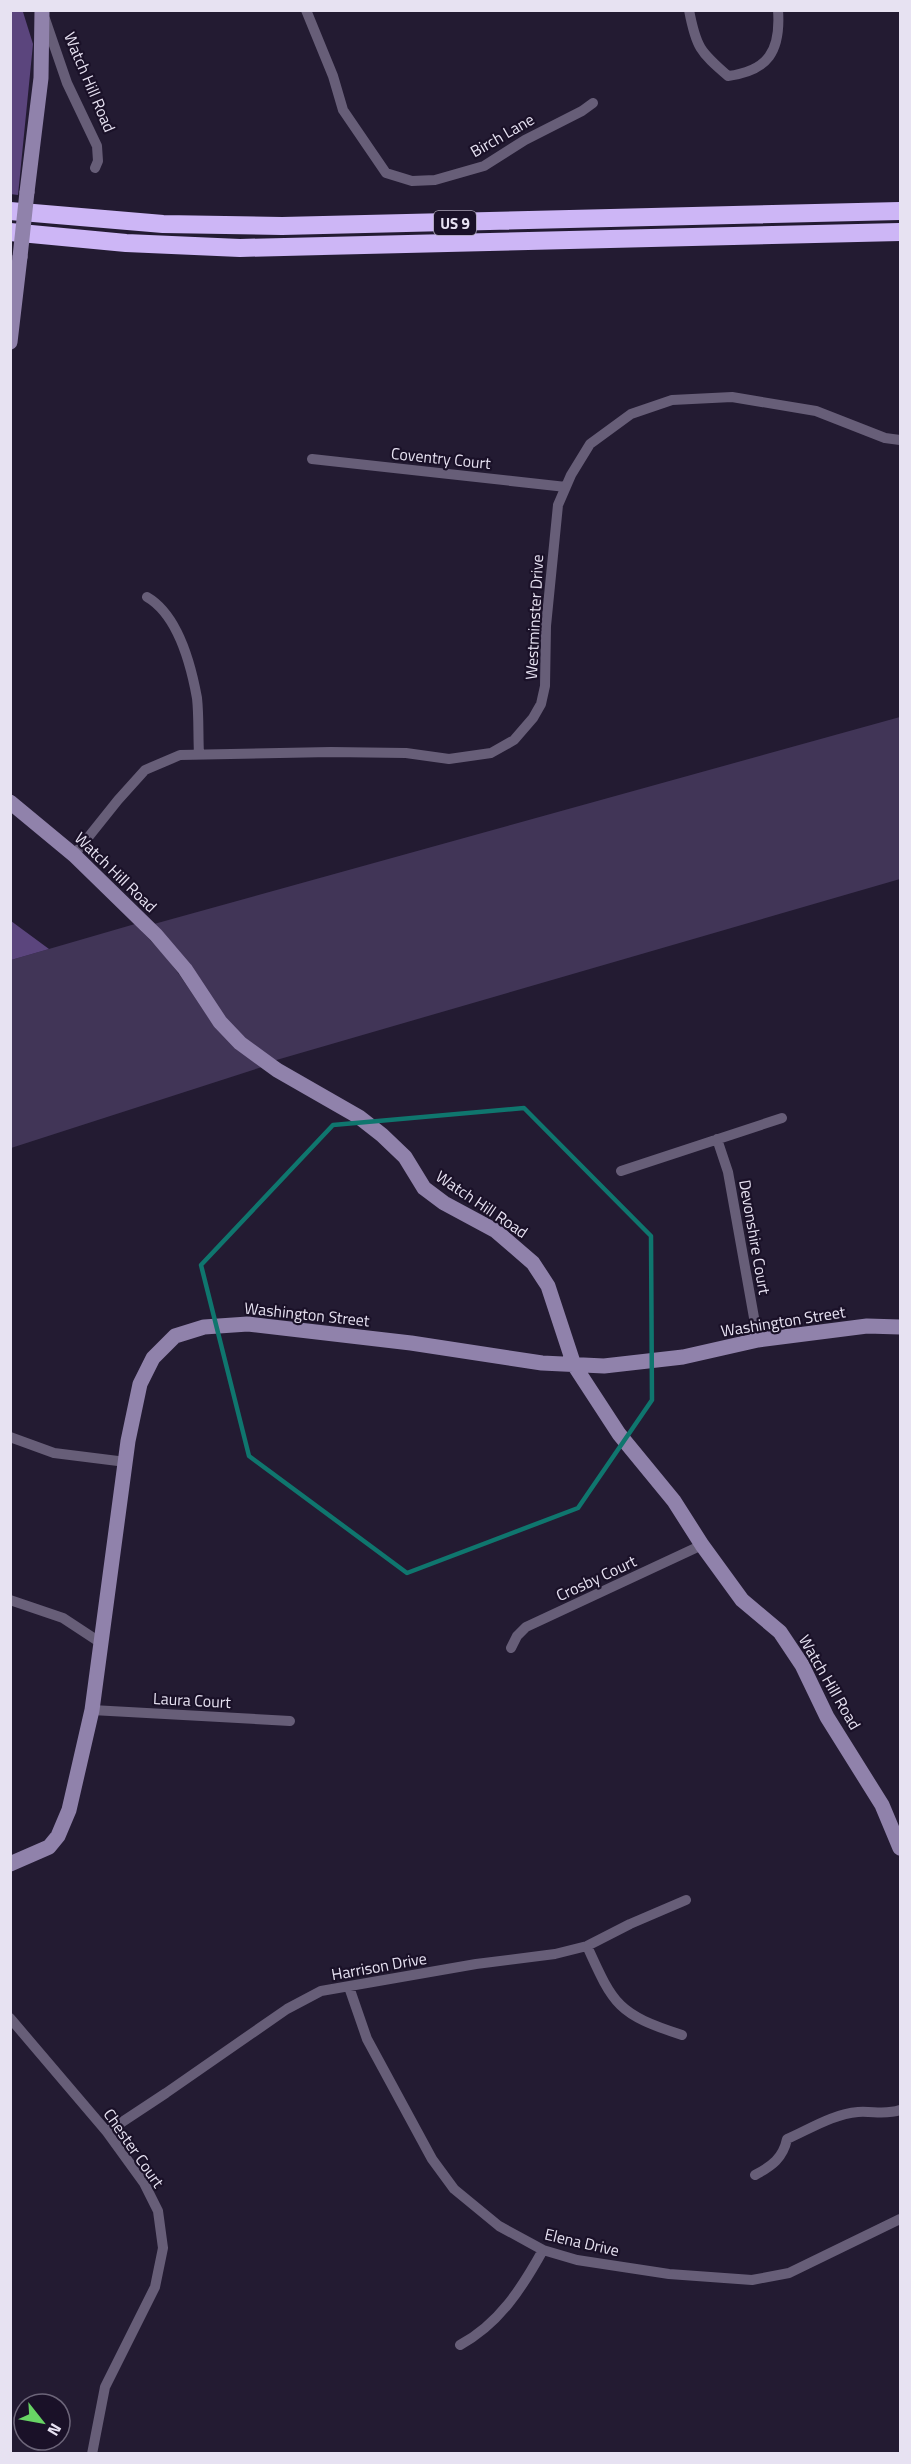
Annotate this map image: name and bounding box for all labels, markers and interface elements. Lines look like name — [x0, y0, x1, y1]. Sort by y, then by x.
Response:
street label: Watch Hill Road — [58, 28, 122, 136]
street label: Birch Lane — [466, 107, 538, 163]
road number: US 9 — [434, 211, 476, 235]
street label: Coventry Court — [390, 441, 492, 475]
street label: Westminster Drive — [519, 554, 549, 680]
street label: Watch Hill Road — [69, 826, 163, 918]
street label: Watch Hill Road — [431, 1164, 533, 1244]
street label: Devonshire Court — [733, 1178, 777, 1297]
street label: Washington Street — [243, 1295, 371, 1333]
street label: Washington Street — [719, 1299, 847, 1343]
street label: Crosby Court — [552, 1549, 640, 1607]
street label: Watch Hill Road — [793, 1630, 867, 1734]
street label: Laura Court — [152, 1686, 232, 1714]
street label: Harrison Drive — [329, 1946, 429, 1986]
street label: Chester Court — [98, 2103, 170, 2193]
street label: Elena Drive — [542, 2222, 622, 2262]
north arrow — [12, 2392, 72, 2452]
text: N — [42, 2419, 68, 2441]

